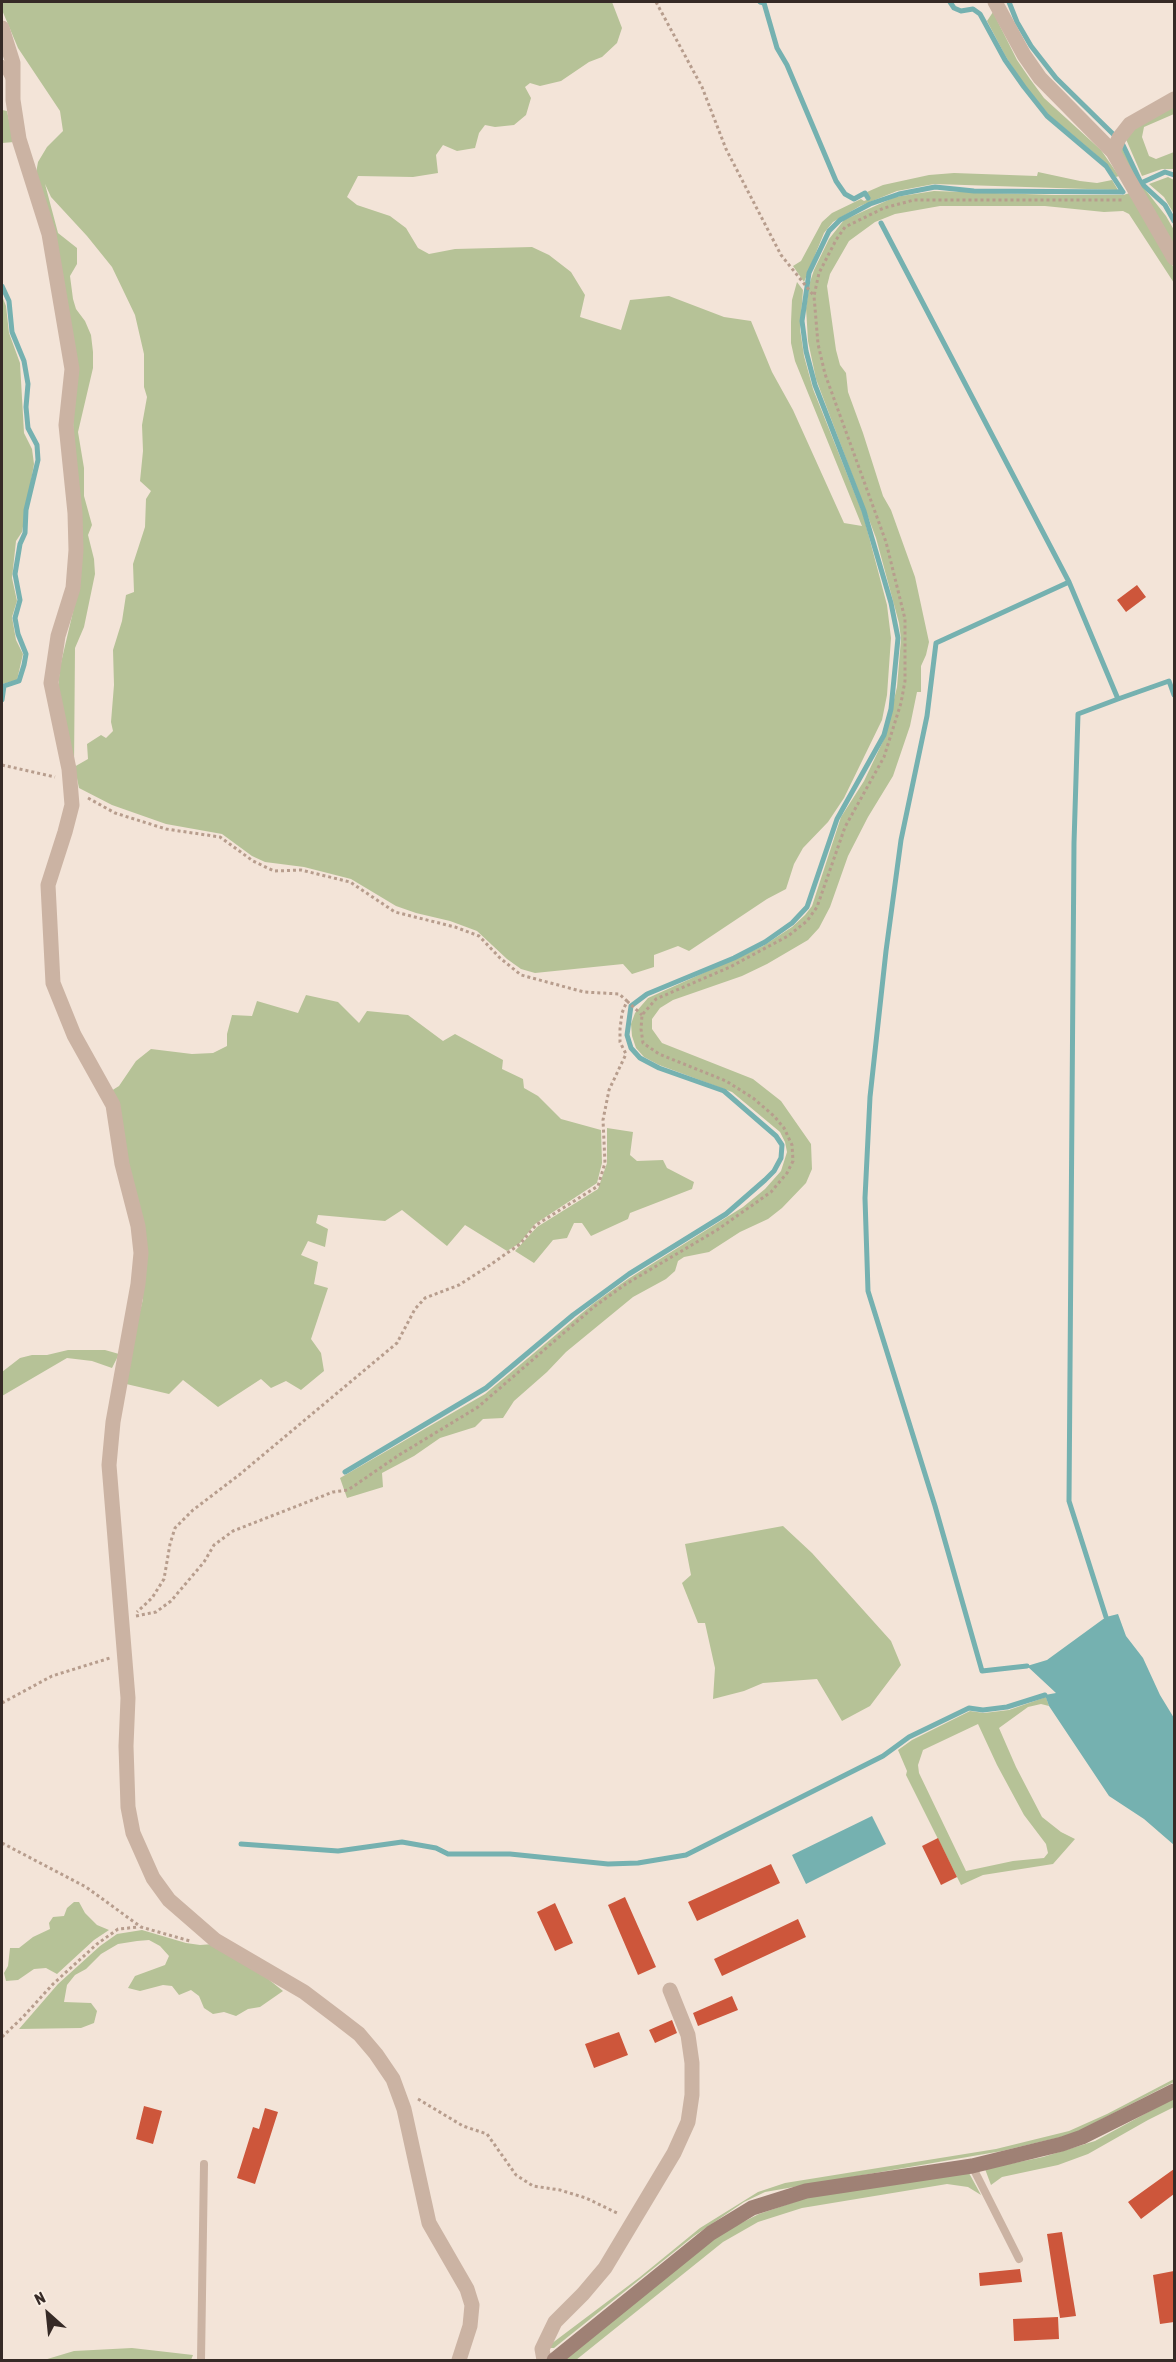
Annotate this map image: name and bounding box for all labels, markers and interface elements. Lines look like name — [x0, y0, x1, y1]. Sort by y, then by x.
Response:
north arrow — [18, 2284, 78, 2344]
text: N — [32, 2288, 48, 2308]

